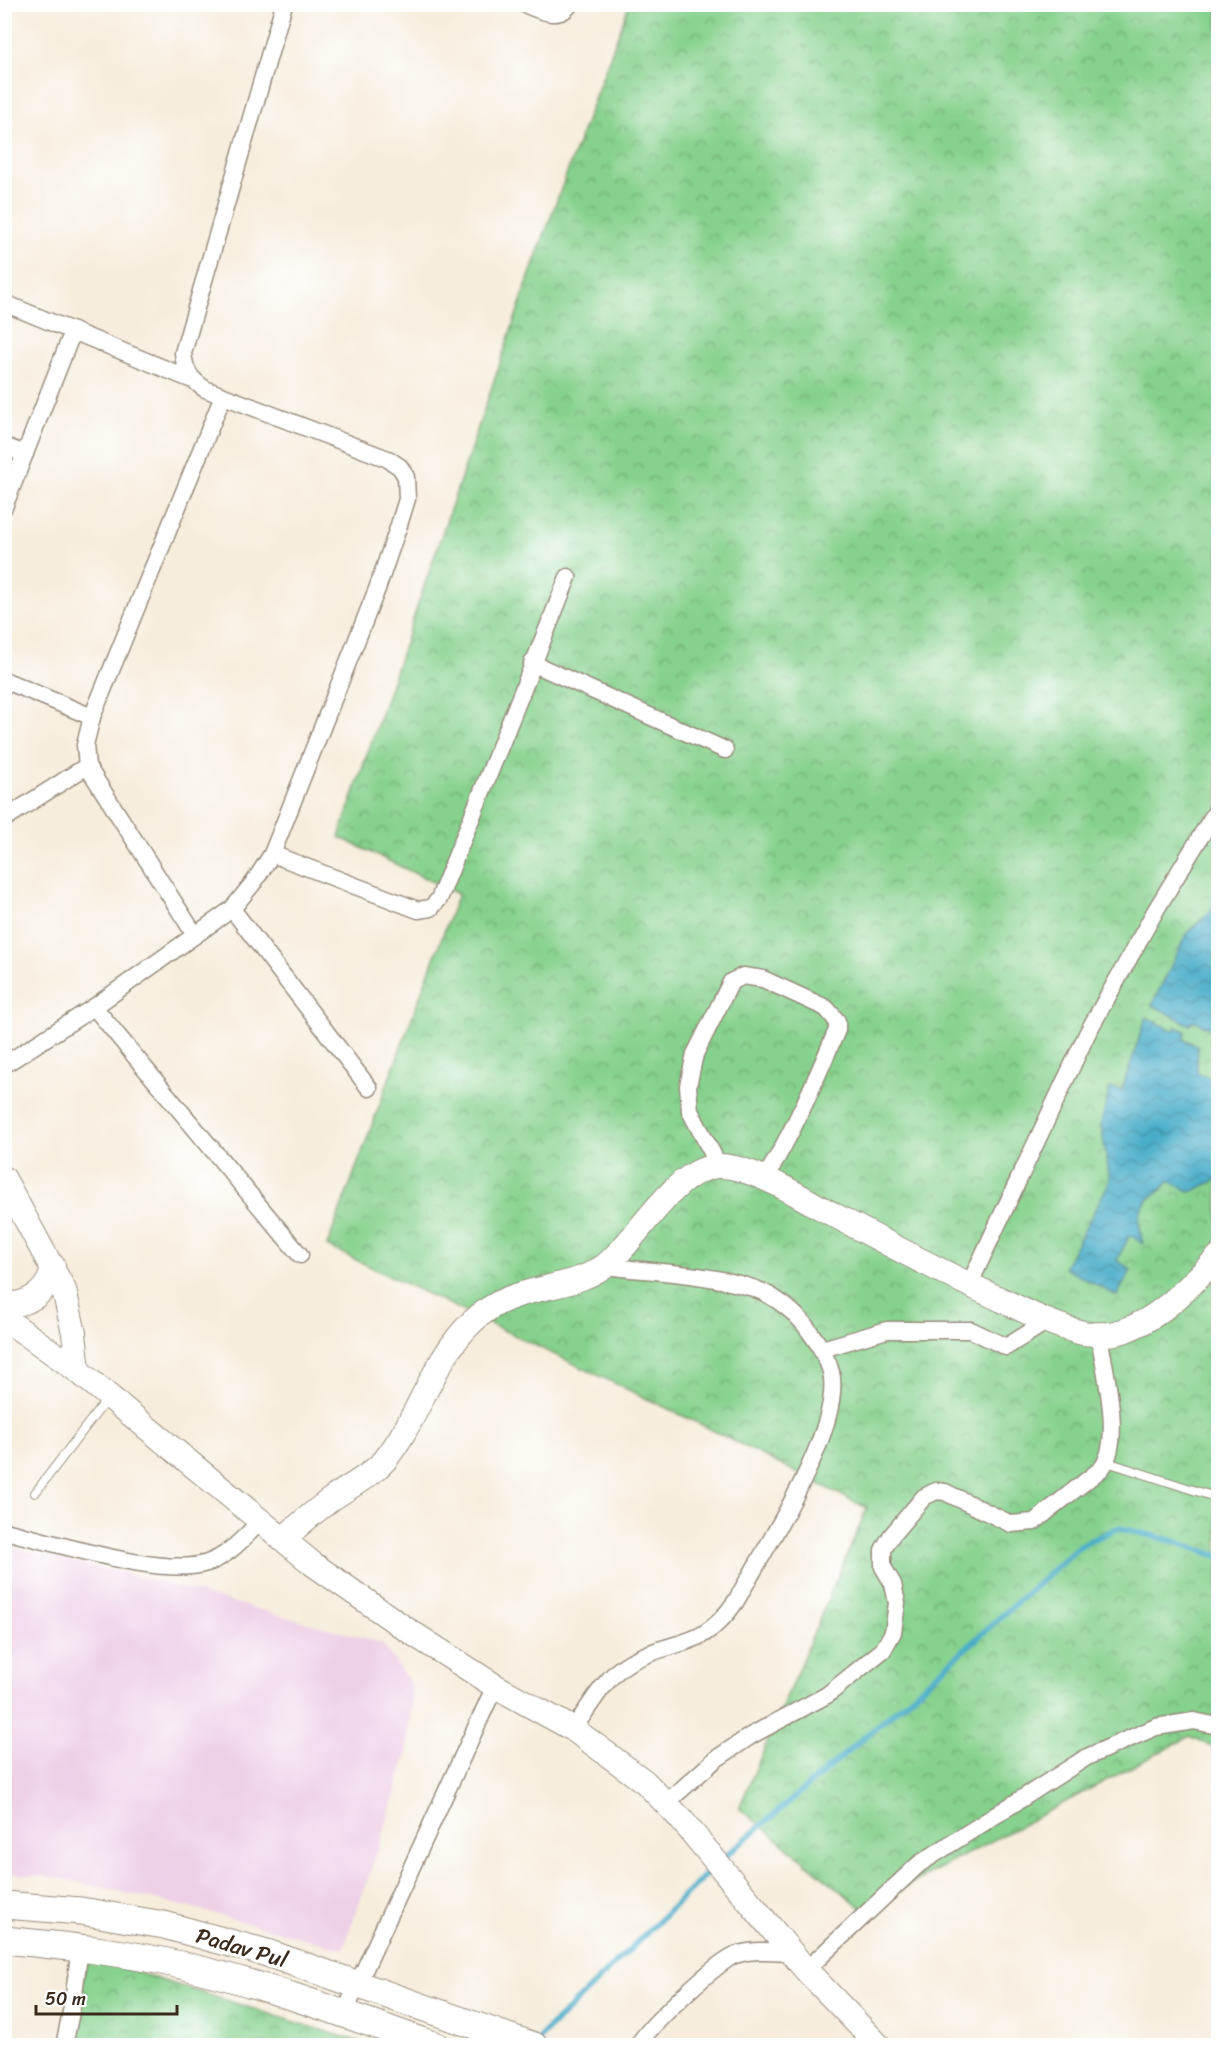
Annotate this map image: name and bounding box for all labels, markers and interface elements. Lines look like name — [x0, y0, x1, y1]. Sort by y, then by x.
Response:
street label: Padav Pul — [191, 1916, 293, 1979]
scale bar — [36, 1978, 177, 2016]
text: 50 m — [45, 1983, 86, 2015]

